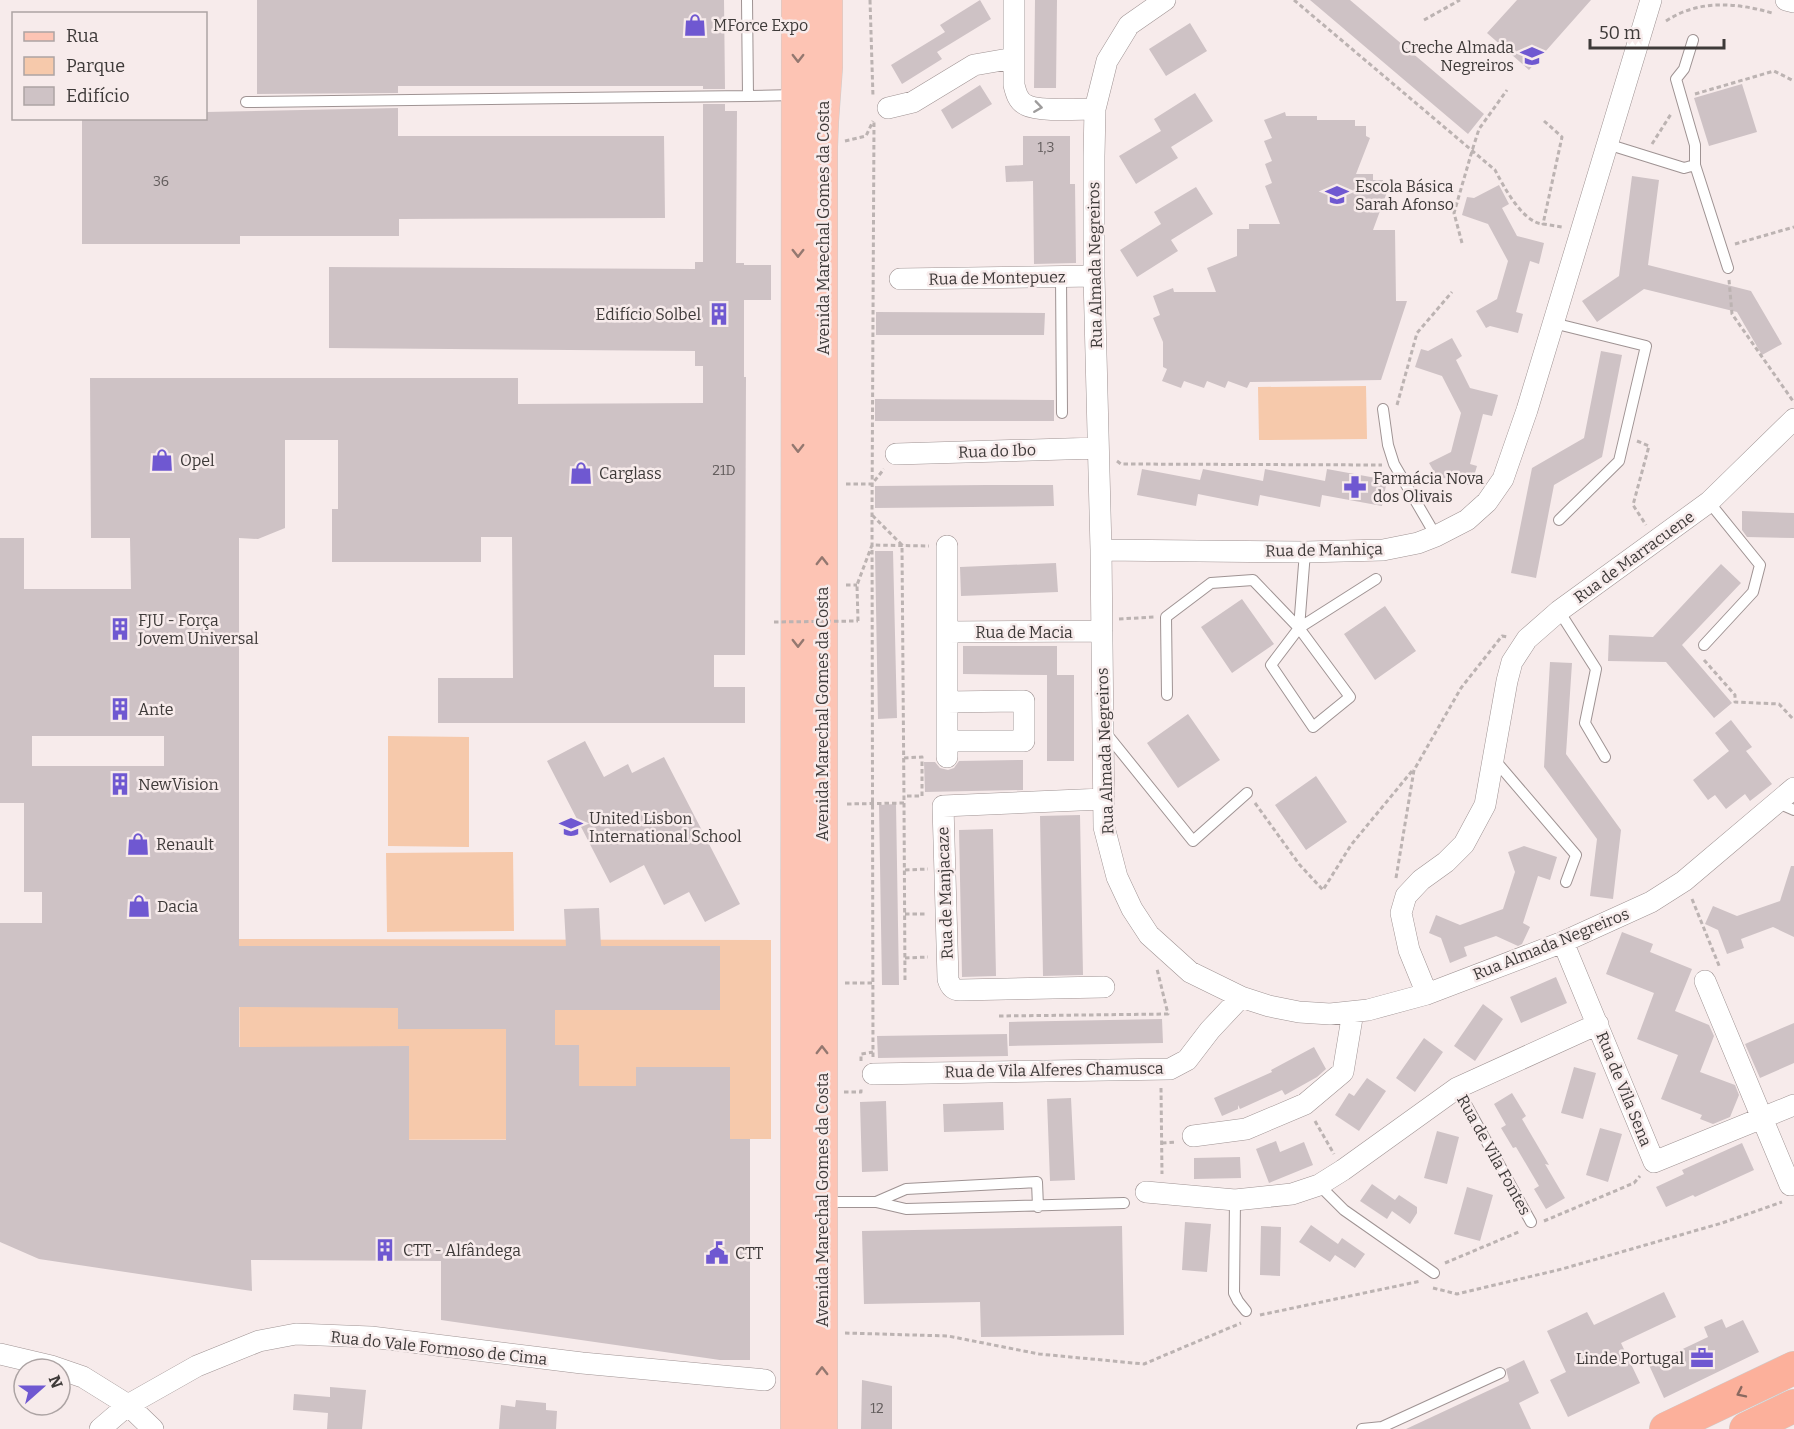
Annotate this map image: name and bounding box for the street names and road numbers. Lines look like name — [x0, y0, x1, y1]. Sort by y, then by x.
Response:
street label: Avenida Marechal Gomes da Costa — [814, 101, 833, 355]
street label: Rua Almada Negreiros — [1084, 181, 1106, 349]
street label: Rua de Montepuez — [928, 267, 1066, 289]
street label: Rua do Ibo — [958, 440, 1036, 462]
street label: Rua de Marracuene — [1570, 507, 1698, 607]
street label: Rua de Manhiça — [1265, 539, 1383, 561]
street label: Avenida Marechal Gomes da Costa — [813, 587, 832, 841]
street label: Rua de Macia — [975, 623, 1073, 642]
street label: Rua Almada Negreiros — [1093, 667, 1117, 835]
street label: Rua de Manjacaze — [933, 826, 957, 960]
street label: Rua Almada Negreiros — [1470, 904, 1632, 984]
street label: Rua de Vila Sena — [1592, 1029, 1656, 1149]
street label: Rua de Vila Alferes Chamusca — [944, 1059, 1164, 1081]
street label: Avenida Marechal Gomes da Costa — [813, 1073, 832, 1327]
street label: Rua de Vila Fontes — [1453, 1092, 1535, 1218]
street label: Rua do Vale Formoso de Cima — [330, 1327, 549, 1369]

